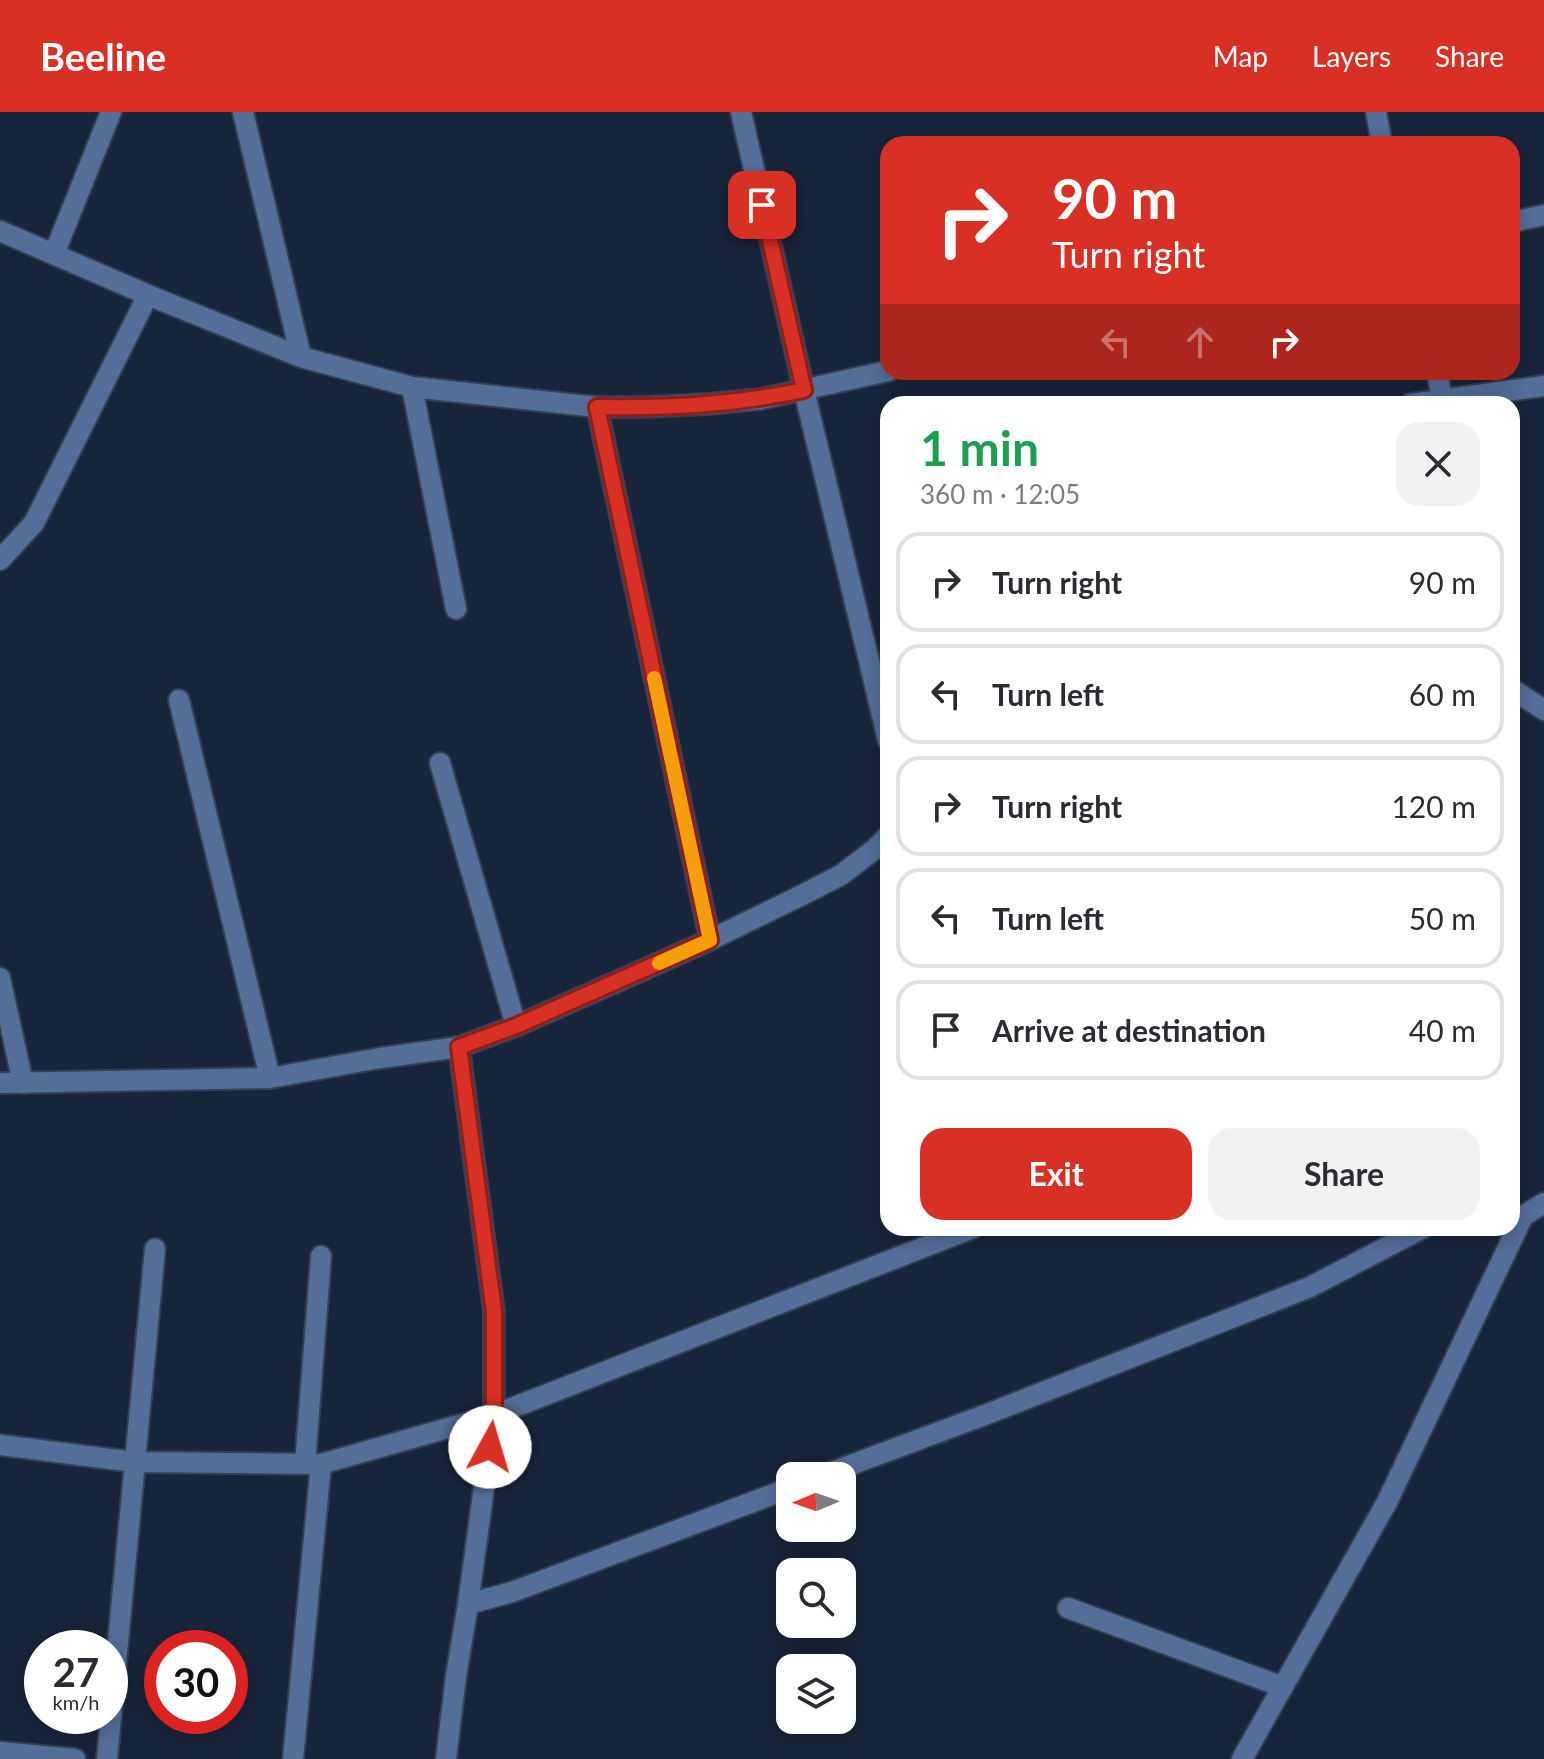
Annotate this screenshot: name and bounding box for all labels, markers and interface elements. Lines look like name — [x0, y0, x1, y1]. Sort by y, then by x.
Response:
text: Beeline — [40, 33, 166, 79]
text: Map — [1213, 39, 1268, 73]
text: Layers — [1312, 39, 1391, 73]
text: Share — [1435, 39, 1504, 73]
text: 90 m — [1052, 164, 1177, 231]
icon: right — [920, 168, 1024, 272]
pin — [728, 171, 796, 239]
icon: arrive — [740, 183, 784, 227]
text: Turn right — [1052, 232, 1205, 276]
icon: left — [1094, 320, 1138, 364]
icon: ahead — [1178, 320, 1222, 364]
icon: right — [1262, 320, 1306, 364]
text: 1 min — [920, 419, 1039, 476]
button: close — [1396, 422, 1480, 506]
text: 360 m · 12:05 — [920, 478, 1080, 510]
icon: right — [924, 560, 968, 604]
text: Turn right — [992, 564, 1122, 600]
text: 90 m — [1409, 564, 1476, 600]
icon: left — [924, 672, 968, 716]
text: Turn left — [992, 676, 1104, 712]
text: 60 m — [1409, 676, 1476, 712]
icon: right — [924, 784, 968, 828]
text: Turn right — [992, 788, 1122, 824]
text: 120 m — [1391, 788, 1476, 824]
icon: left — [924, 896, 968, 940]
text: Turn left — [992, 900, 1104, 936]
text: 50 m — [1409, 900, 1476, 936]
icon: arrive — [924, 1008, 968, 1052]
text: Arrive at destination — [992, 1012, 1266, 1048]
text: 40 m — [1409, 1012, 1476, 1048]
button: Exit — [920, 1128, 1192, 1220]
button: Share — [1208, 1128, 1480, 1220]
position arrow — [448, 1405, 532, 1489]
north arrow — [776, 1462, 856, 1542]
map controls — [776, 1462, 856, 1734]
button: search — [776, 1558, 856, 1638]
speed limit sign: 30 — [144, 1630, 248, 1734]
text: 27 — [53, 1648, 99, 1696]
button: layers — [776, 1654, 856, 1734]
text: km/h — [53, 1690, 99, 1714]

